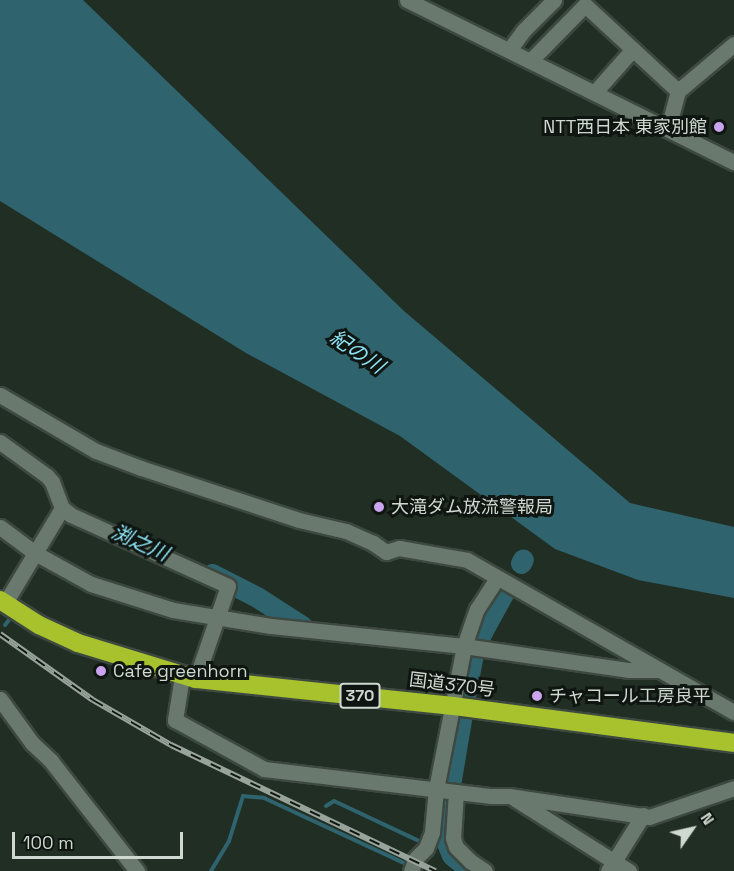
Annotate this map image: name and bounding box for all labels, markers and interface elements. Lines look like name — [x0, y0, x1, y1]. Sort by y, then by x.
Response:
place label: NTT西日本 東家別館 — [543, 116, 707, 138]
marker: NTT西日本 東家別館 — [712, 120, 726, 134]
water label: 紀の川 — [325, 325, 389, 379]
place label: 大滝ダム放流警報局 — [391, 496, 553, 518]
marker: 大滝ダム放流警報局 — [372, 500, 386, 514]
water label: 渕之川 — [108, 520, 172, 566]
place label: Cafe greenhorn — [113, 660, 247, 682]
marker: Cafe greenhorn — [94, 664, 108, 678]
street label: 国道370号 — [408, 669, 496, 701]
road number: 370 — [339, 683, 381, 709]
place label: チャコール工房良平 — [549, 685, 711, 707]
marker: チャコール工房良平 — [530, 689, 544, 703]
north arrow — [662, 799, 722, 859]
text: N — [696, 808, 719, 829]
scale bar — [15, 820, 186, 858]
text: 100 m — [23, 831, 74, 854]

